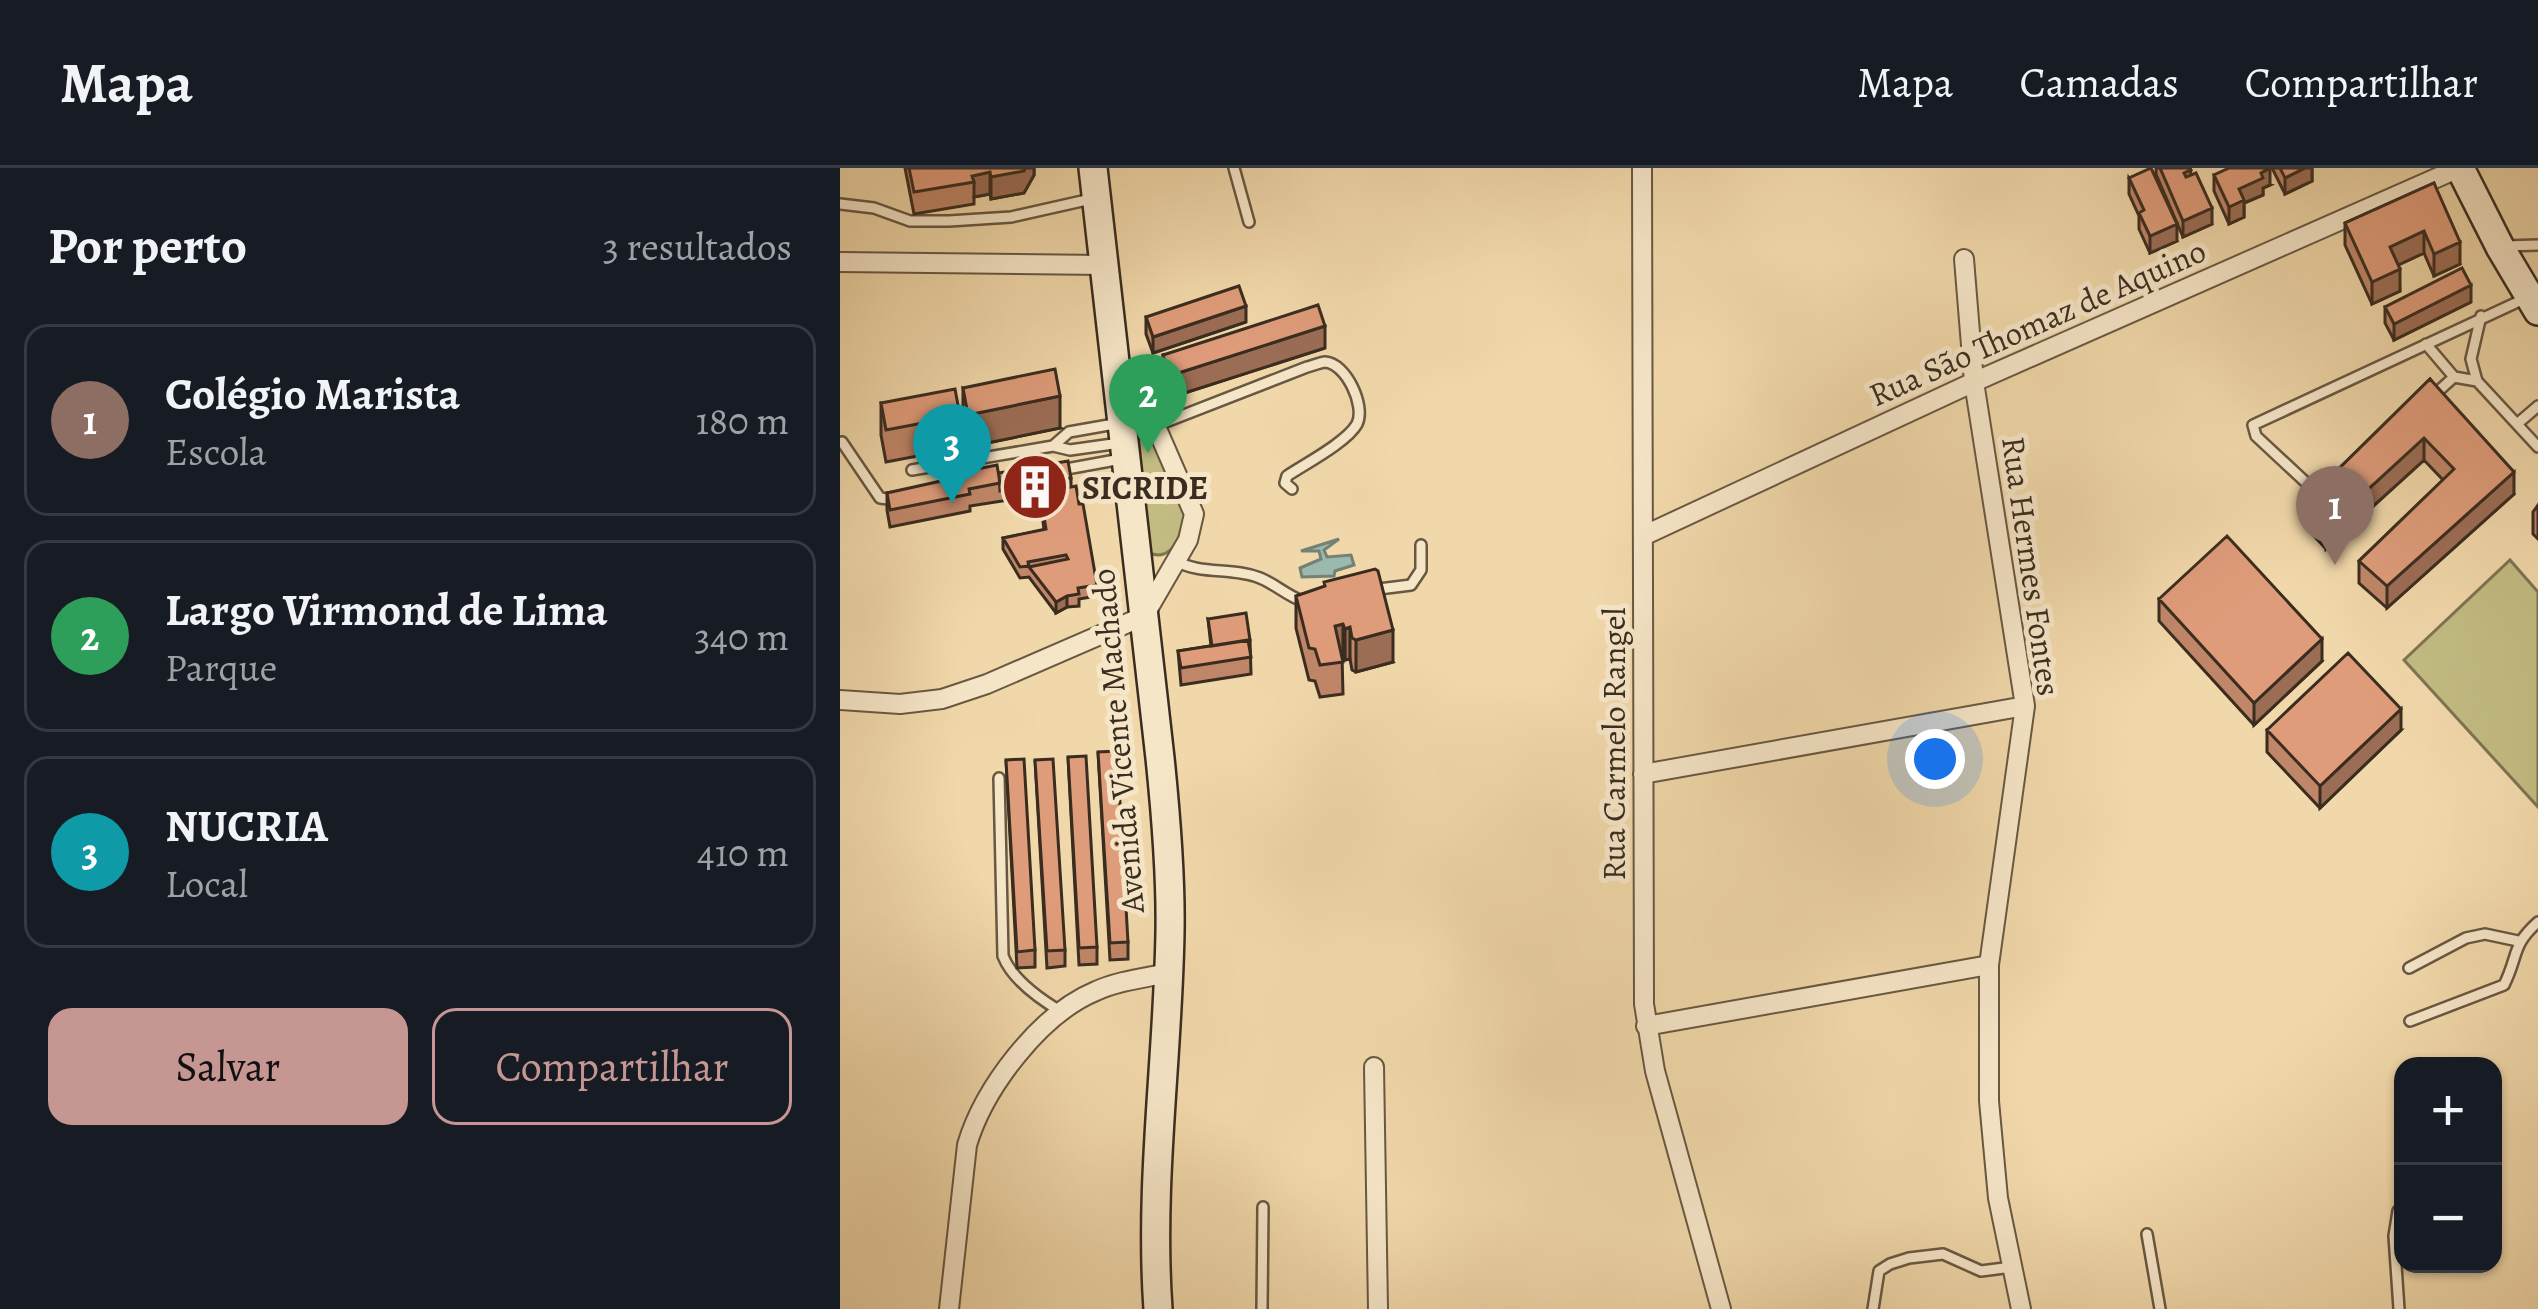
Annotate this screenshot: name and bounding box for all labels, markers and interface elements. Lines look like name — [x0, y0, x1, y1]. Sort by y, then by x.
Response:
text: Mapa — [60, 44, 193, 122]
text: Mapa — [1857, 54, 1953, 111]
text: Camadas — [2019, 54, 2179, 111]
text: Compartilhar — [2245, 54, 2478, 111]
text: Por perto — [48, 211, 247, 281]
text: 3 resultados — [603, 220, 792, 273]
street label: Rua São Thomaz de Aquino — [1862, 228, 2213, 417]
pin: 2 — [1109, 354, 1187, 453]
text: Colégio Marista — [165, 363, 460, 425]
text: 1 — [83, 394, 97, 447]
text: 180 m — [696, 394, 789, 447]
pin: 3 — [913, 404, 991, 503]
text: Escola — [165, 425, 267, 478]
street label: Rua Hermes Fontes — [1991, 433, 2072, 699]
building icon: SICRIDE — [1000, 452, 1070, 522]
place label: SICRIDE — [1082, 465, 1208, 510]
pin: 1 — [2296, 466, 2374, 565]
street label: Avenida Vicente Machado — [1080, 567, 1155, 916]
text: Largo Virmond de Lima — [165, 579, 608, 641]
street label: Rua Carmelo Rangel — [1591, 607, 1636, 881]
text: 2 — [81, 610, 99, 663]
text: 340 m — [694, 610, 789, 663]
text: Parque — [165, 641, 277, 694]
your location — [1905, 729, 1965, 789]
text: NUCRIA — [165, 795, 328, 857]
text: 3 — [82, 826, 98, 879]
text: 410 m — [697, 826, 789, 879]
text: Local — [165, 857, 248, 910]
button: Salvar — [48, 1008, 408, 1125]
button: Compartilhar — [432, 1008, 792, 1125]
map controls — [2394, 1057, 2502, 1273]
button: + — [2394, 1057, 2502, 1165]
button: − — [2394, 1165, 2502, 1273]

